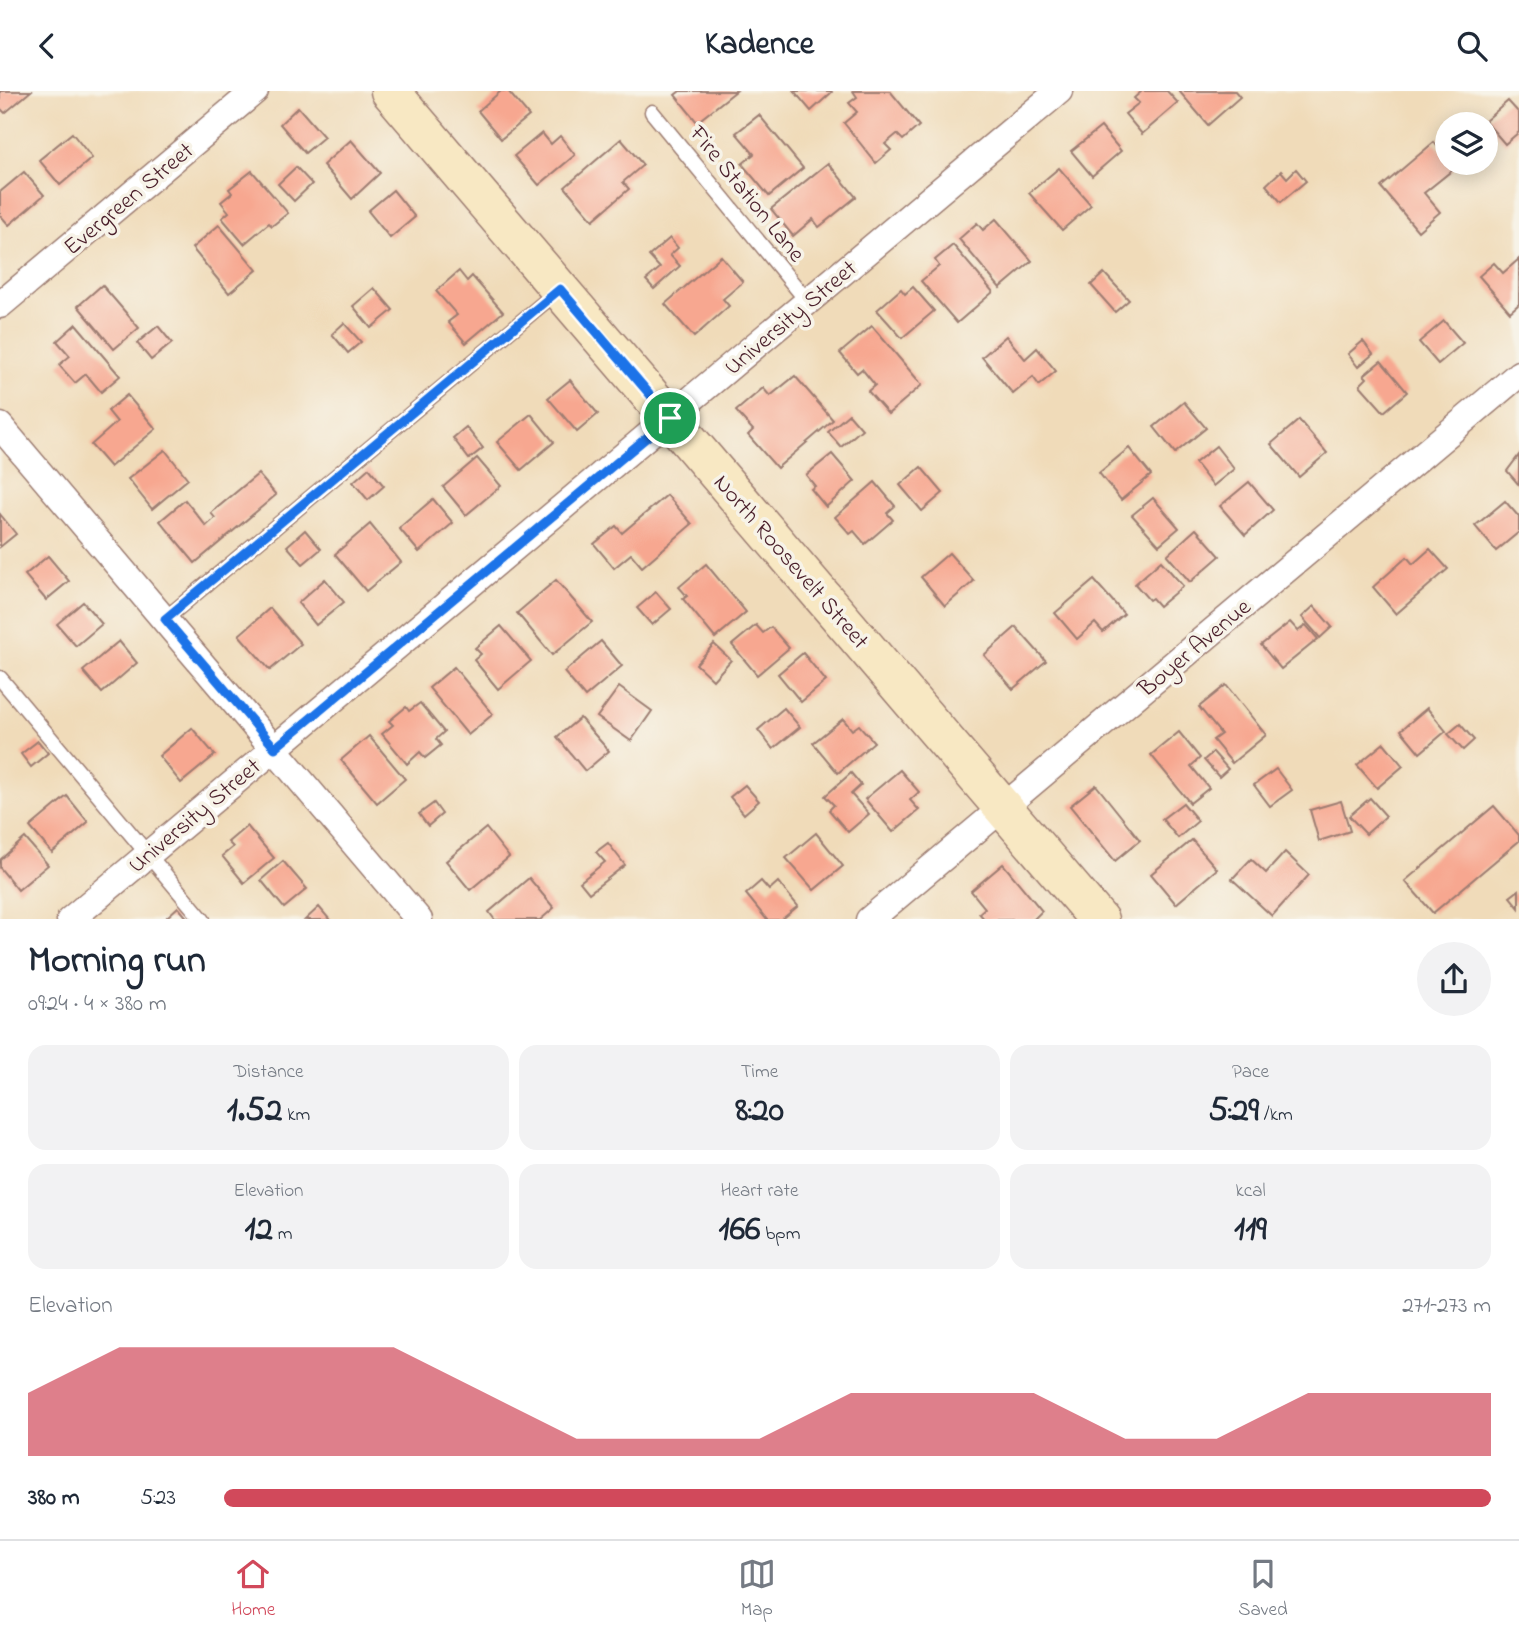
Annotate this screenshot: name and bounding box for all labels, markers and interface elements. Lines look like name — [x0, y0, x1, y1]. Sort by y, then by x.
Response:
text: Kadence — [705, 22, 814, 69]
icon: back — [28, 27, 66, 65]
icon: search — [1453, 27, 1491, 65]
map controls — [1435, 112, 1498, 175]
button: layers — [1435, 112, 1498, 175]
street label: Fire Station Lane — [679, 118, 813, 271]
street label: Evergreen Street — [57, 135, 202, 265]
street label: University Street — [718, 253, 866, 386]
pin — [640, 388, 700, 448]
icon: arrive — [651, 399, 689, 437]
street label: North Roosevelt Street — [704, 467, 876, 658]
street label: Boyer Avenue — [1131, 591, 1261, 708]
street label: University Street — [122, 751, 270, 884]
text: Morning run — [28, 934, 206, 990]
button: share — [1417, 942, 1491, 1016]
text: 09:24 · 4 × 380 m — [28, 988, 167, 1021]
text: Distance — [234, 1059, 304, 1086]
text: Time — [741, 1059, 778, 1086]
text: Pace — [1232, 1059, 1269, 1086]
text: 1.52 — [227, 1086, 282, 1137]
text: 8:20 — [735, 1086, 784, 1137]
text: 5:29 — [1208, 1086, 1259, 1137]
text: km — [282, 1102, 310, 1129]
text: /km — [1259, 1102, 1293, 1129]
text: Elevation — [234, 1178, 303, 1205]
text: Heart rate — [721, 1178, 798, 1205]
text: kcal — [1235, 1178, 1266, 1205]
text: 12 — [244, 1205, 273, 1256]
text: 166 — [719, 1205, 761, 1256]
text: 119 — [1234, 1205, 1267, 1256]
text: m — [273, 1221, 293, 1248]
text: bpm — [761, 1221, 800, 1248]
text: Elevation — [28, 1290, 113, 1323]
text: 271–273 m — [1402, 1290, 1491, 1323]
text: 380 m — [28, 1482, 80, 1515]
text: 5:23 — [140, 1482, 176, 1515]
tab: Home — [231, 1555, 275, 1624]
tab: Map — [738, 1555, 776, 1624]
tab: Saved — [1238, 1555, 1288, 1624]

